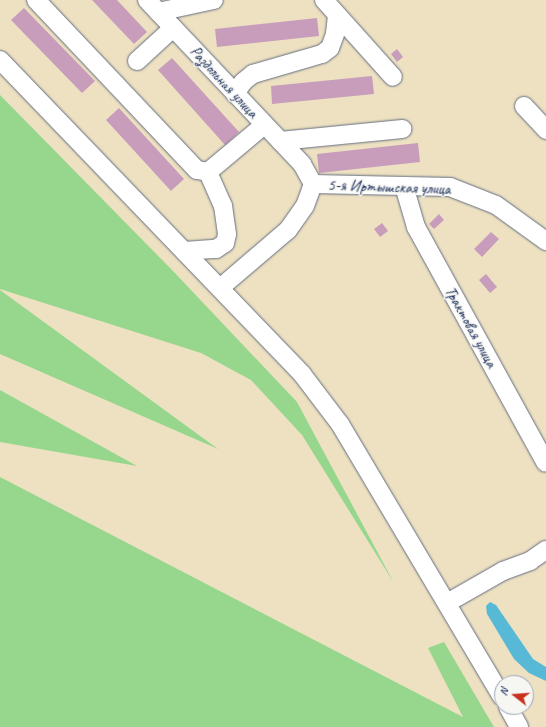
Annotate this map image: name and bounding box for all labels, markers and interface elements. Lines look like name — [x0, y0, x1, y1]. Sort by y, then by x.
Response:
street label: Раздольная улица — [186, 42, 262, 122]
street label: 5-я Иртышская улица — [327, 175, 451, 199]
street label: Трактовая улица — [440, 282, 502, 372]
north arrow — [494, 675, 534, 715]
text: N — [496, 686, 511, 697]

